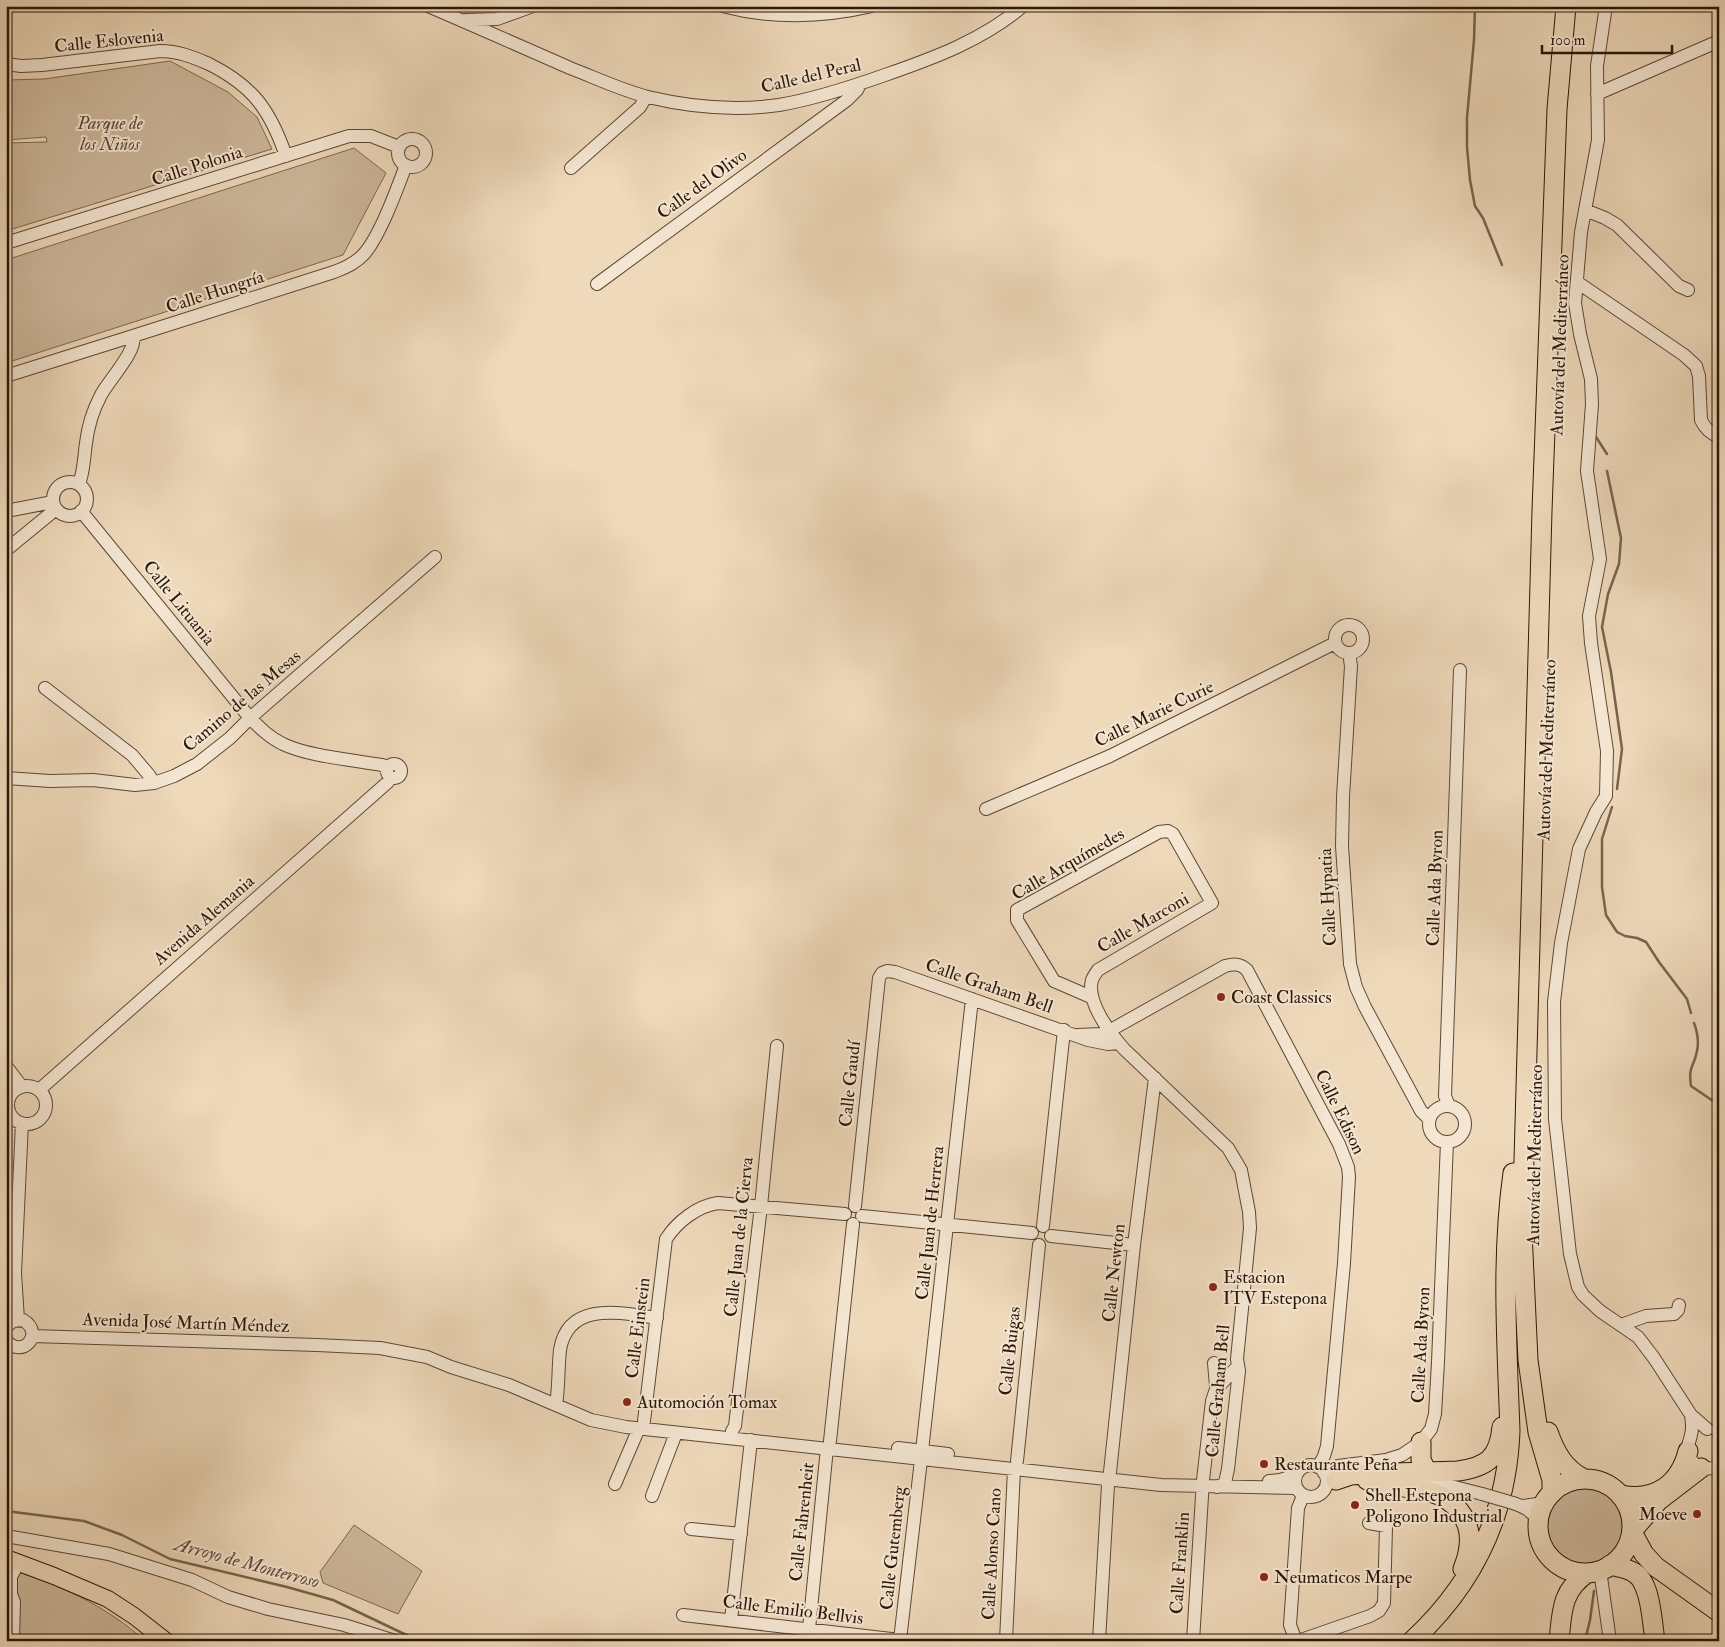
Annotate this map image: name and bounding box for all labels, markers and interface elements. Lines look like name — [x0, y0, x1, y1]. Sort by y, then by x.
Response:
scale bar — [1542, 22, 1672, 54]
street label: Calle Eslovenia — [53, 24, 165, 58]
text: 100 m — [1550, 31, 1586, 50]
street label: Calle del Peral — [759, 53, 864, 99]
park label: Parque de los Niños — [76, 112, 144, 156]
street label: Calle Polonia — [149, 140, 246, 191]
street label: Calle del Olivo — [652, 143, 752, 224]
street label: Autovía del Mediterráneo — [1545, 254, 1575, 437]
street label: Calle Hungría — [163, 265, 268, 319]
street label: Calle Lituania — [138, 556, 221, 651]
street label: Camino de las Mesas — [178, 645, 306, 757]
street label: Autovía del Mediterráneo — [1532, 659, 1562, 842]
street label: Calle Marie Curie — [1091, 675, 1218, 753]
street label: Calle Arquímedes — [1007, 822, 1129, 906]
street label: Calle Ada Byron — [1421, 829, 1449, 947]
street label: Calle Hypatia — [1314, 847, 1342, 947]
street label: Avenida Alemania — [148, 869, 260, 971]
street label: Calle Marconi — [1093, 887, 1193, 959]
street label: Calle Graham Bell — [922, 953, 1056, 1019]
place label: Coast Classics — [1231, 986, 1332, 1009]
marker: Coast Classics — [1215, 991, 1227, 1003]
street label: Calle Gaudí — [834, 1039, 866, 1128]
street label: Autovía del Mediterráneo — [1522, 1064, 1548, 1247]
street label: Calle Edison — [1310, 1066, 1370, 1158]
street label: Calle Juan de Herrera — [910, 1144, 950, 1301]
street label: Calle Juan de la Cierva — [719, 1155, 759, 1318]
street label: Calle Newton — [1097, 1223, 1131, 1323]
place label: Estacion ITV Estepona — [1223, 1266, 1328, 1310]
street label: Calle Einstein — [620, 1276, 656, 1380]
marker: Estacion ITV Estepona — [1207, 1281, 1219, 1293]
street label: Calle Ada Byron — [1406, 1286, 1436, 1404]
street label: Calle Buigas — [994, 1305, 1026, 1397]
street label: Avenida José Martín Méndez — [81, 1308, 290, 1338]
street label: Calle Graham Bell — [1201, 1323, 1235, 1458]
place label: Automoción Tomax — [636, 1391, 777, 1414]
marker: Automoción Tomax — [621, 1396, 633, 1408]
place label: Restaurante Peña — [1274, 1453, 1398, 1476]
marker: Restaurante Peña — [1258, 1458, 1270, 1470]
street label: Calle Fahrenheit — [784, 1461, 820, 1583]
street label: Calle Gutemberg — [875, 1484, 911, 1611]
place label: Shell Estepona Poligono Industrial — [1365, 1484, 1503, 1528]
street label: Calle Alonso Cano — [977, 1487, 1007, 1620]
marker: Shell Estepona Poligono Industrial — [1349, 1499, 1361, 1511]
place label: Moeve — [1639, 1503, 1687, 1526]
marker: Moeve — [1691, 1508, 1703, 1520]
street label: Calle Franklin — [1165, 1511, 1195, 1615]
water label: Arroyo de Monterroso — [170, 1532, 322, 1594]
place label: Neumaticos Marpe — [1274, 1566, 1413, 1589]
marker: Neumaticos Marpe — [1258, 1571, 1270, 1583]
street label: Calle Emilio Bellvis — [721, 1590, 865, 1630]

